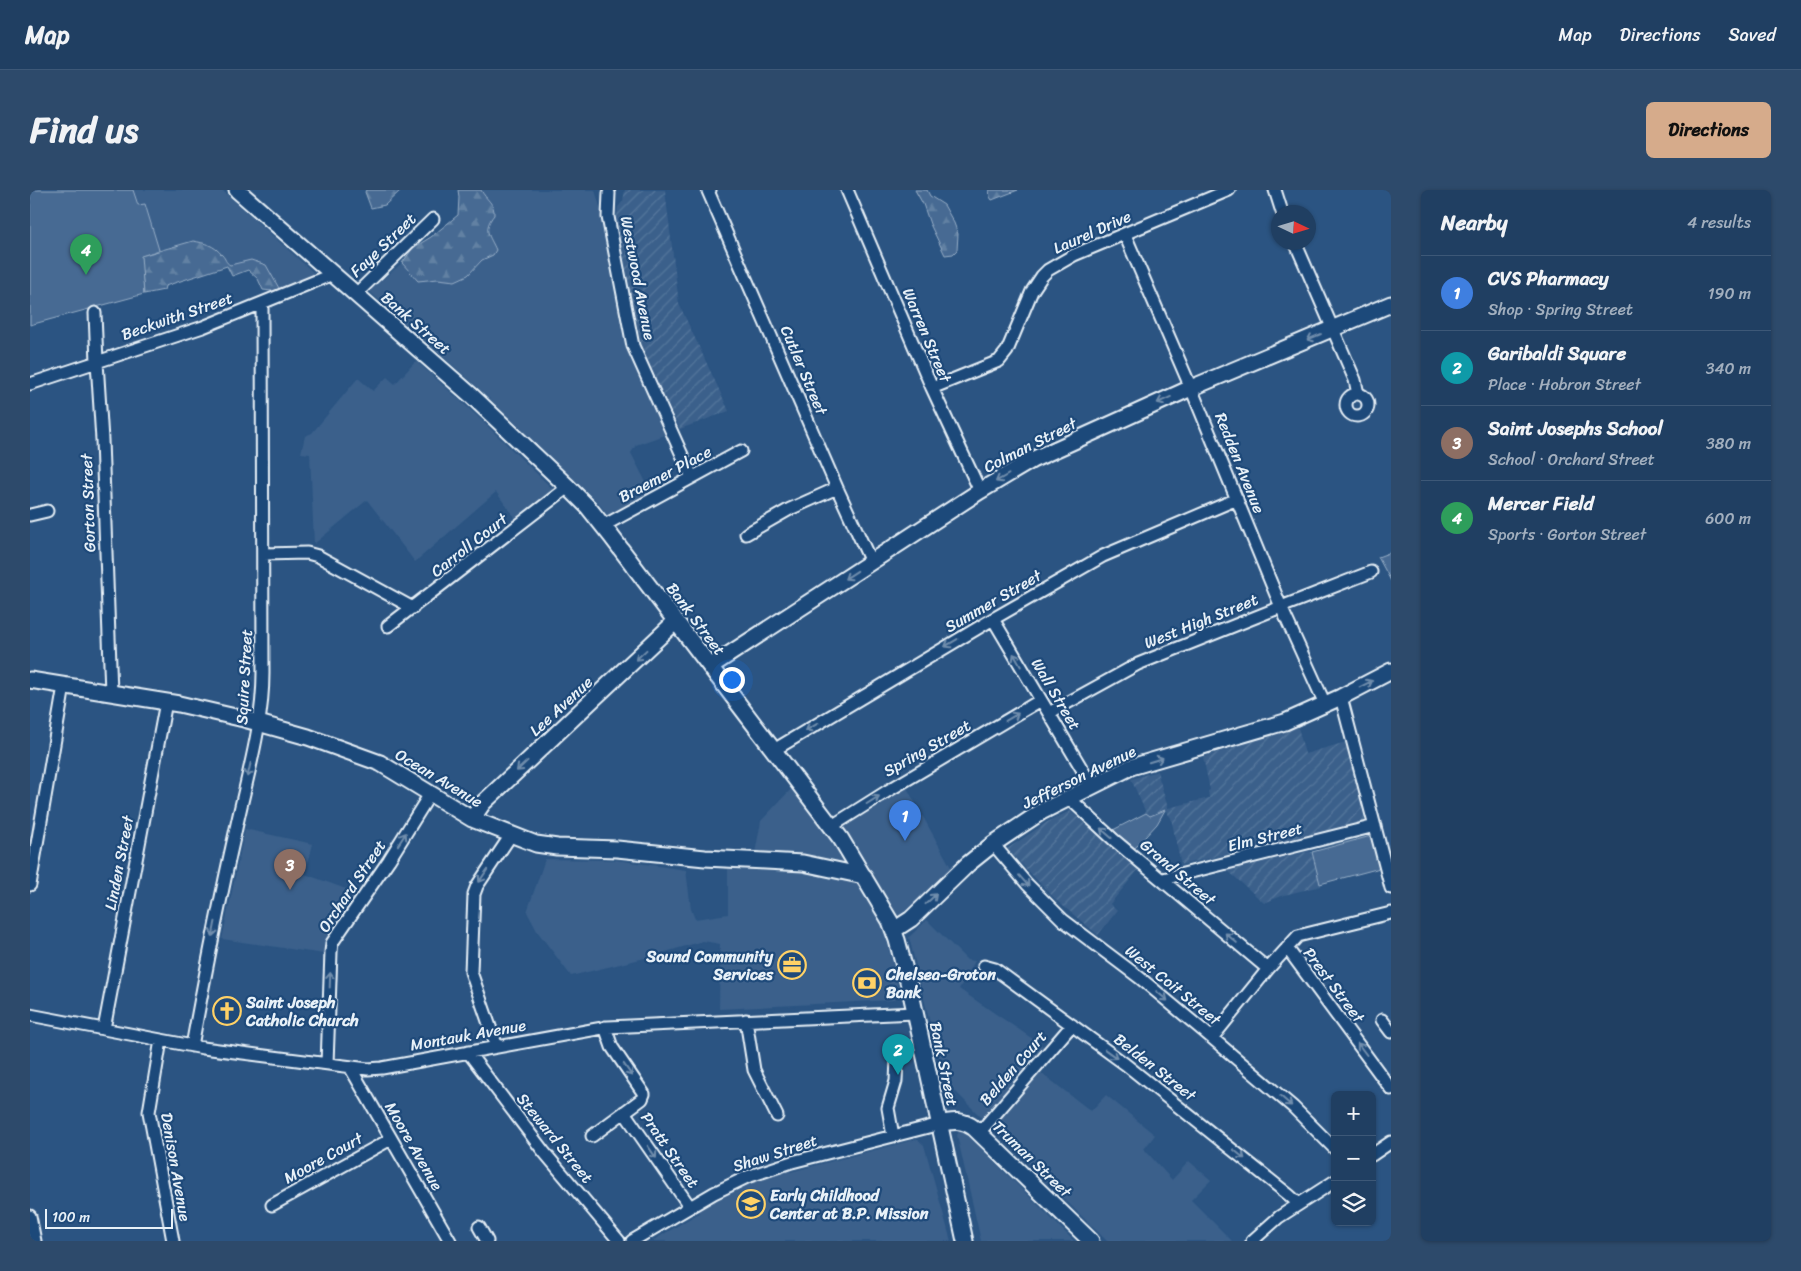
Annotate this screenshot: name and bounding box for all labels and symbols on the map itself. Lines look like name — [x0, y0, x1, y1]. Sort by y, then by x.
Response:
street label: Laurel Drive — [1048, 202, 1136, 262]
street label: Faye Street — [343, 205, 423, 285]
north arrow — [1271, 205, 1316, 250]
street label: Westwood Avenue — [612, 214, 664, 343]
pin: 4 — [70, 234, 102, 275]
street label: Beckwith Street — [117, 283, 237, 349]
street label: Warren Street — [894, 283, 960, 387]
street label: Bank Street — [374, 284, 458, 362]
street label: Cutler Street — [772, 321, 836, 420]
one-way arrow — [1307, 332, 1322, 342]
one-way arrow — [1157, 396, 1172, 405]
street label: Redden Avenue — [1207, 408, 1273, 518]
street label: Colman Street — [978, 409, 1082, 481]
street label: Braemer Place — [613, 437, 717, 511]
street label: Gorton Street — [72, 453, 104, 553]
one-way arrow — [996, 473, 1010, 483]
street label: Carroll Court — [424, 505, 515, 585]
street label: Summer Street — [939, 561, 1048, 641]
one-way arrow — [844, 570, 858, 580]
street label: Bank Street — [659, 576, 733, 662]
street label: West High Street — [1139, 585, 1263, 657]
street label: Squire Street — [227, 628, 261, 726]
one-way arrow — [945, 639, 959, 649]
one-way arrow — [634, 649, 647, 661]
one-way arrow — [1012, 652, 1022, 667]
street label: Wall Street — [1023, 652, 1089, 736]
your location — [719, 667, 745, 693]
street label: Lee Avenue — [522, 668, 600, 744]
one-way arrow — [1358, 679, 1373, 688]
street label: Spring Street — [878, 711, 976, 785]
one-way arrow — [1005, 712, 1020, 722]
one-way arrow — [806, 723, 820, 733]
street label: Jefferson Avenue — [1016, 737, 1141, 818]
street label: Ocean Avenue — [389, 740, 489, 816]
one-way arrow — [1148, 754, 1164, 764]
one-way arrow — [516, 760, 529, 772]
one-way arrow — [244, 762, 253, 778]
one-way arrow — [865, 795, 879, 805]
pin: 1 — [889, 800, 921, 841]
street label: Linden Street — [96, 813, 142, 913]
street label: Elm Street — [1224, 814, 1306, 860]
one-way arrow — [1100, 827, 1113, 839]
street label: Grand Street — [1133, 831, 1223, 913]
one-way arrow — [397, 833, 407, 847]
street label: Orchard Street — [310, 834, 394, 938]
pin: 3 — [274, 849, 306, 890]
one-way arrow — [478, 868, 488, 882]
one-way arrow — [1019, 874, 1030, 887]
one-way arrow — [925, 893, 938, 905]
one-way arrow — [209, 921, 219, 937]
one-way arrow — [1225, 932, 1238, 943]
street label: West Coit Street — [1118, 937, 1228, 1033]
street label: Prest Street — [1296, 941, 1373, 1030]
place label: Sound Community Services — [645, 942, 774, 989]
office icon: Sound Community Services — [777, 950, 807, 980]
place label: Chelsea-Groton Bank — [885, 960, 996, 1007]
bank icon: Chelsea-Groton Bank — [852, 968, 882, 998]
one-way arrow — [325, 973, 335, 989]
place label: Saint Joseph Catholic Church — [245, 988, 359, 1035]
one-way arrow — [1156, 990, 1169, 1002]
church icon: Saint Joseph Catholic Church — [212, 996, 242, 1026]
street label: Montauk Avenue — [408, 1011, 528, 1059]
street label: Bank Street — [921, 1019, 967, 1109]
street label: Belden Court — [972, 1024, 1054, 1112]
street label: Belden Street — [1107, 1025, 1203, 1109]
pin: 2 — [882, 1034, 914, 1075]
one-way arrow — [1357, 1043, 1367, 1057]
one-way arrow — [1104, 1049, 1118, 1059]
one-way arrow — [623, 1062, 633, 1076]
street label: Steward Street — [509, 1086, 601, 1190]
street label: Moore Avenue — [377, 1096, 451, 1196]
one-way arrow — [1279, 1096, 1292, 1107]
street label: Pratt Street — [633, 1106, 707, 1194]
street label: Denison Avenue — [152, 1110, 200, 1224]
street label: Truman Street — [985, 1113, 1079, 1205]
street label: Moore Court — [278, 1124, 369, 1192]
street label: Shaw Street — [729, 1126, 821, 1180]
one-way arrow — [647, 1145, 657, 1159]
one-way arrow — [1232, 1149, 1245, 1160]
place label: Early Childhood Center at B.P. Mission — [769, 1181, 929, 1228]
school or university icon: Early Childhood Center at B.P. Mission — [736, 1189, 766, 1219]
scale bar — [45, 1206, 172, 1229]

